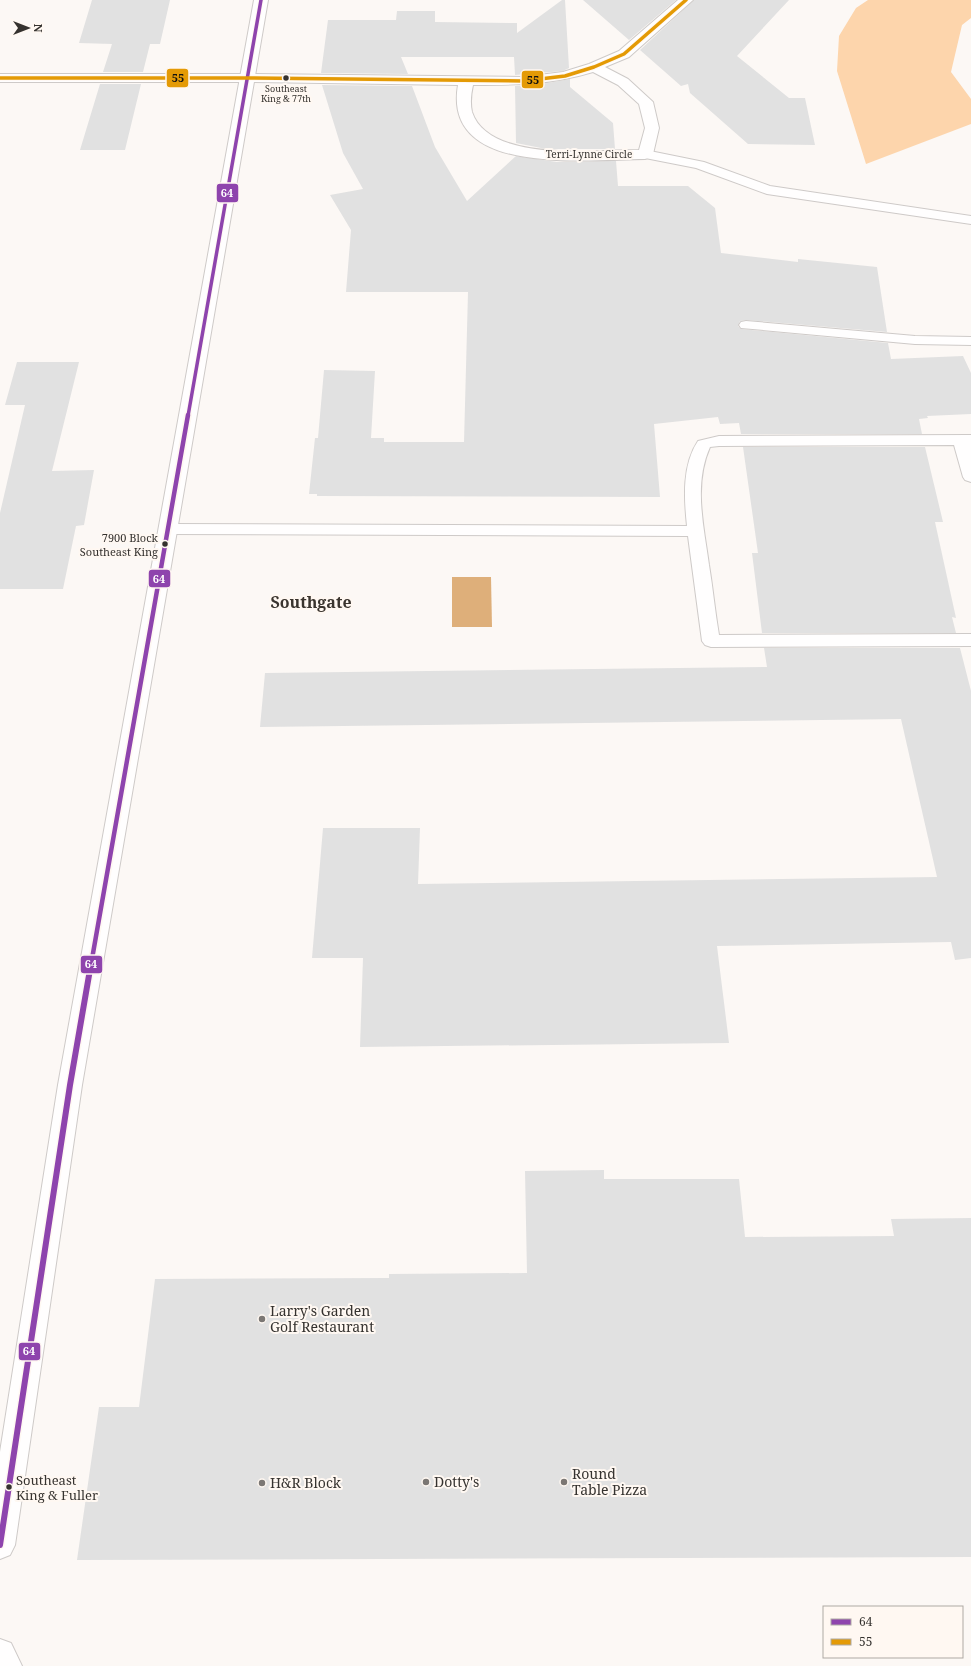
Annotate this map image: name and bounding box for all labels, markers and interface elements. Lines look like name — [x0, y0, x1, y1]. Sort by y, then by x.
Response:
north arrow — [8, 8, 48, 48]
text: N — [31, 24, 46, 33]
line badge: 55 — [166, 68, 189, 88]
text: 55 — [172, 70, 184, 85]
line badge: 55 — [521, 70, 544, 89]
text: 55 — [527, 72, 539, 87]
marker: Southeast King & 77th — [281, 73, 291, 83]
place label: Southeast King & 77th — [261, 82, 311, 105]
street label: Terri-Lynne Circle — [546, 147, 632, 161]
line badge: 64 — [216, 183, 239, 203]
text: 64 — [221, 185, 233, 200]
place label: 7900 Block Southeast King — [80, 530, 159, 559]
marker: 7900 Block Southeast King — [160, 539, 170, 549]
line badge: 64 — [148, 569, 171, 588]
text: 64 — [153, 571, 165, 586]
district label: Southgate — [270, 591, 352, 613]
line badge: 64 — [80, 955, 103, 974]
text: 64 — [85, 956, 97, 971]
place label: Larry's Garden Golf Restaurant — [270, 1301, 374, 1336]
marker: Larry's Garden Golf Restaurant — [257, 1314, 267, 1324]
line badge: 64 — [18, 1342, 41, 1361]
text: 64 — [23, 1343, 35, 1358]
place label: Round Table Pizza — [572, 1464, 647, 1499]
place label: Southeast King & Fuller — [16, 1471, 98, 1504]
place label: Dotty's — [434, 1472, 479, 1491]
place label: H&R Block — [270, 1473, 342, 1492]
marker: Dotty's — [421, 1477, 431, 1487]
marker: Round Table Pizza — [559, 1477, 569, 1487]
marker: H&R Block — [257, 1478, 267, 1488]
marker: Southeast King & Fuller — [4, 1482, 14, 1492]
legend — [823, 1606, 963, 1658]
text: 64 — [859, 1613, 873, 1630]
text: 55 — [859, 1633, 872, 1650]

